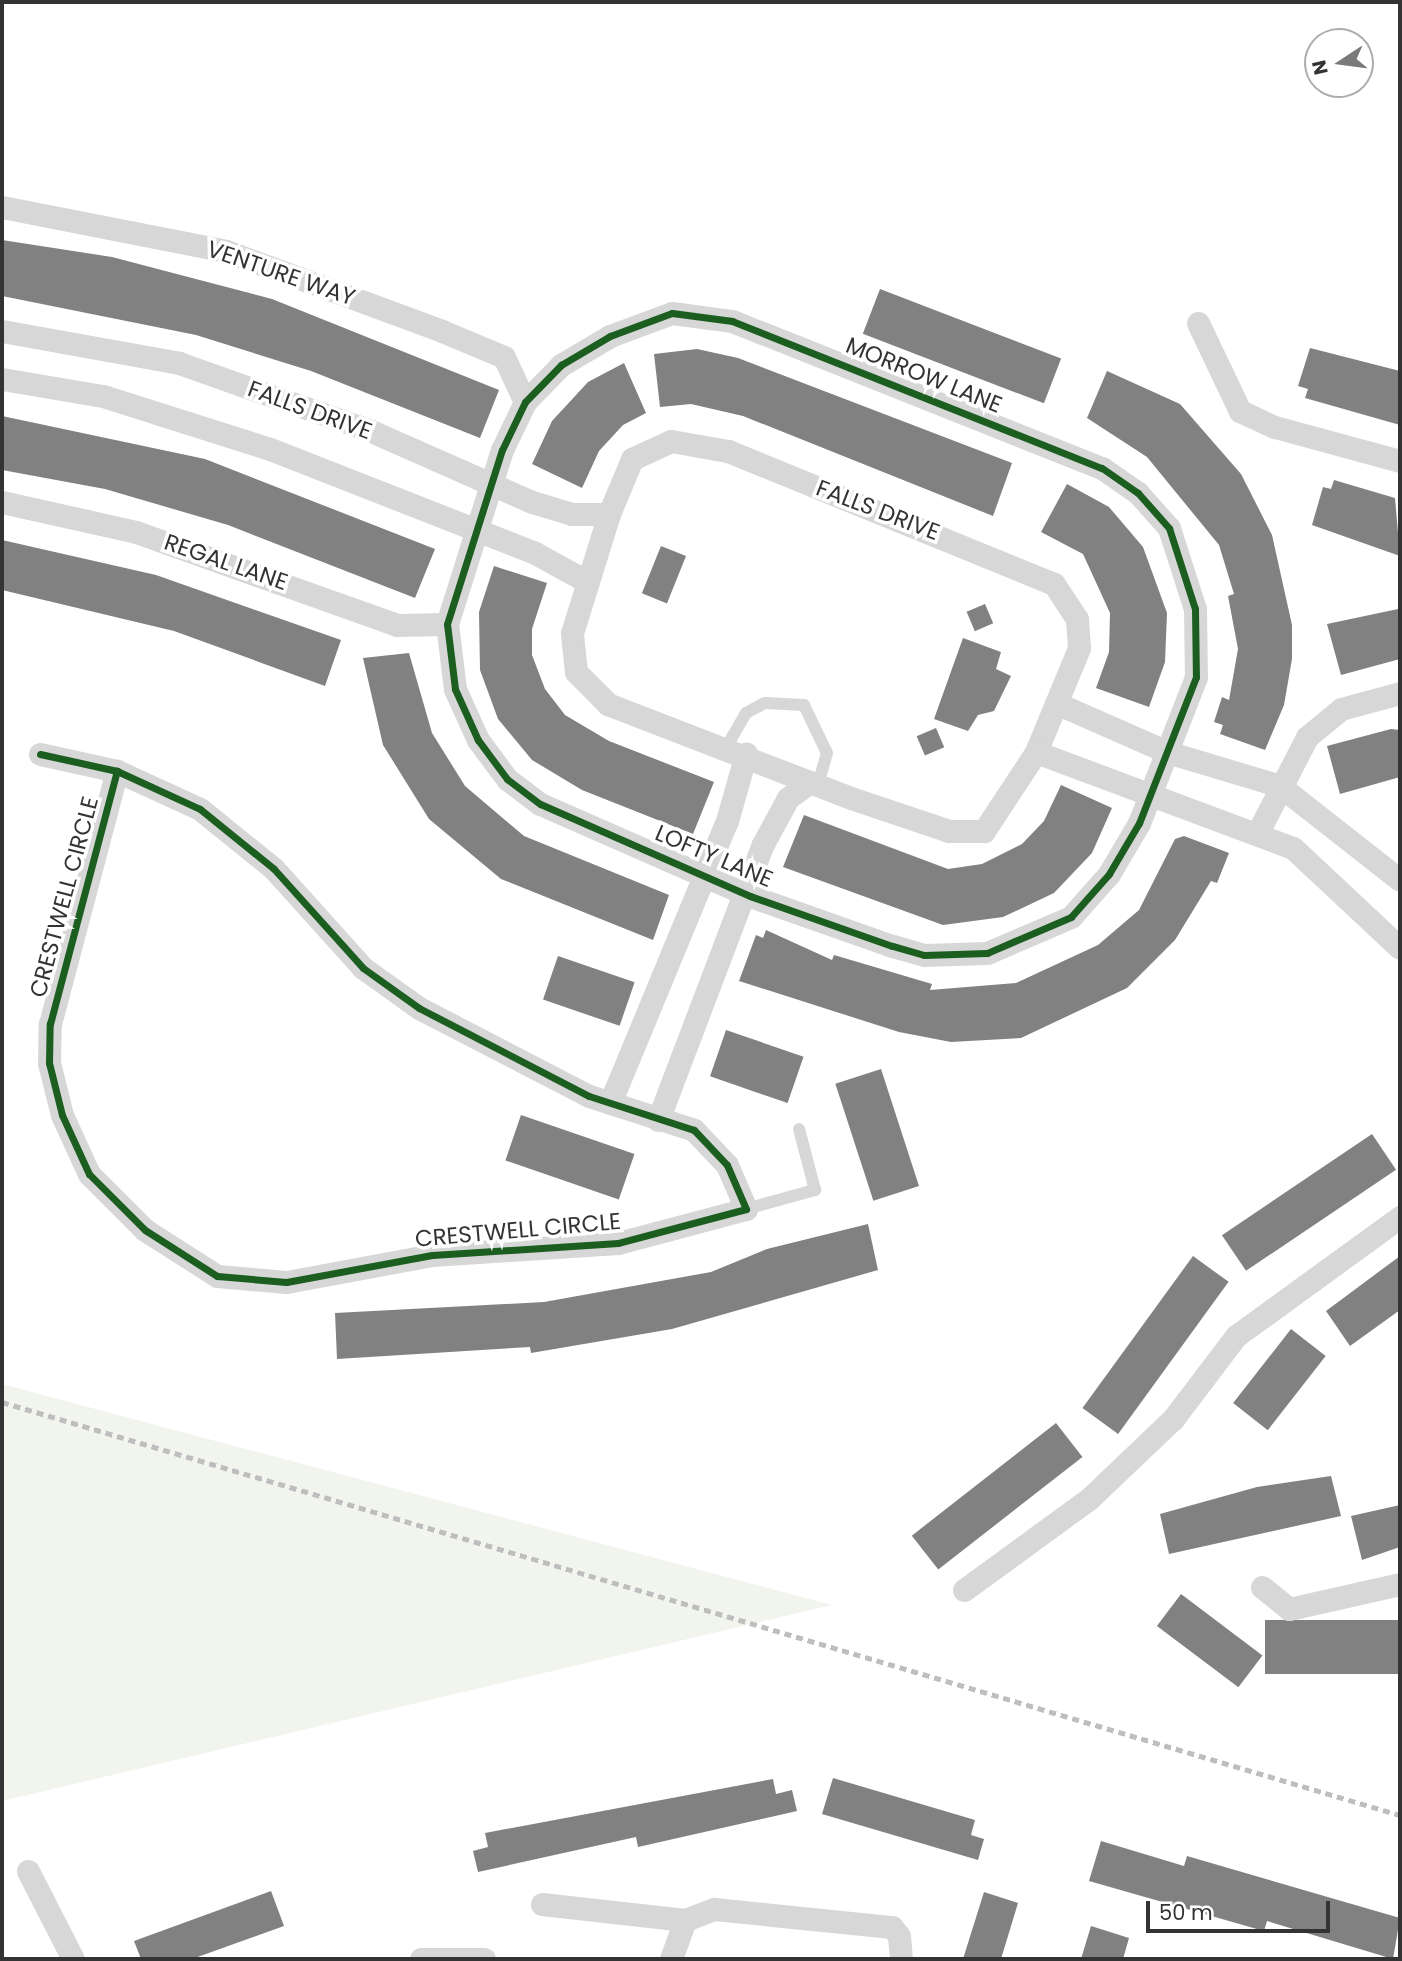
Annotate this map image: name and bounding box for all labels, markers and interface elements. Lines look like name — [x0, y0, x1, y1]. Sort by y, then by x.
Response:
north arrow — [1304, 28, 1374, 98]
text: N — [1305, 57, 1335, 77]
street label: VENTURE WAY — [203, 235, 359, 311]
street label: MORROW LANE — [842, 331, 1006, 419]
street label: FALLS DRIVE — [244, 375, 376, 445]
street label: FALLS DRIVE — [812, 474, 944, 546]
street label: REGAL LANE — [161, 528, 291, 596]
street label: CRESTWELL CIRCLE — [24, 794, 104, 1000]
street label: LOFTY LANE — [651, 819, 777, 893]
street label: CRESTWELL CIRCLE — [414, 1207, 622, 1253]
scale bar — [1150, 1888, 1334, 1932]
text: 50 m — [1159, 1898, 1213, 1927]

